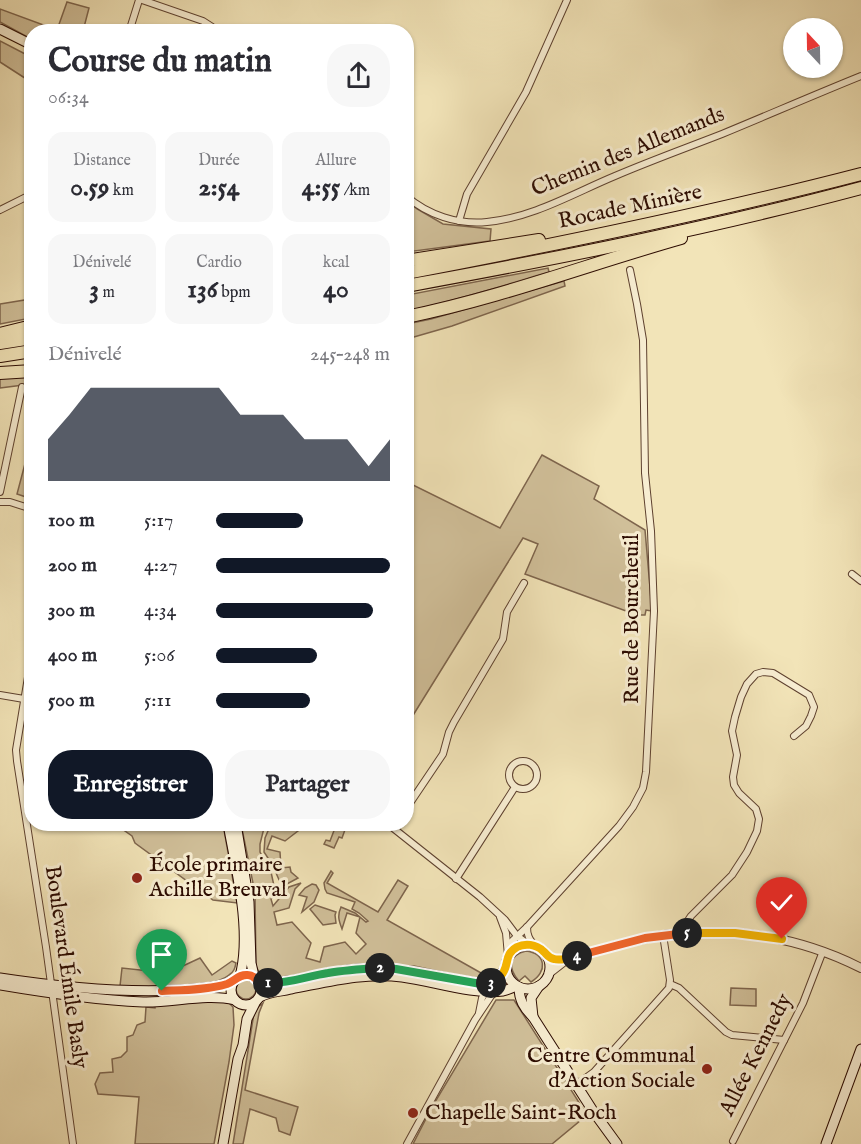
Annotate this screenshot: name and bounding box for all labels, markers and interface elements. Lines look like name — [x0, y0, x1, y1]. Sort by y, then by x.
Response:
north arrow — [783, 18, 843, 78]
map controls — [783, 18, 843, 78]
text: Course du matin — [48, 41, 272, 83]
button: share — [327, 44, 390, 107]
text: 06:34 — [48, 85, 89, 110]
street label: Chemin des Allemands — [527, 100, 729, 204]
text: Distance — [73, 151, 131, 171]
text: Durée — [198, 151, 240, 171]
text: Allure — [315, 151, 357, 171]
text: 0.59 — [70, 171, 109, 204]
text: 2:54 — [198, 171, 240, 204]
text: 4:55 — [302, 171, 340, 204]
street label: Rocade Minière — [555, 178, 705, 236]
text: km — [109, 181, 134, 201]
text: /km — [340, 181, 370, 201]
text: Dénivelé — [73, 253, 131, 273]
text: Cardio — [196, 253, 242, 273]
text: kcal — [323, 253, 349, 273]
text: 3 — [89, 273, 99, 306]
text: 136 — [187, 273, 218, 306]
text: 40 — [323, 273, 349, 306]
text: m — [99, 283, 115, 303]
text: bpm — [218, 283, 251, 303]
text: Dénivelé — [48, 342, 122, 367]
text: 245–248 m — [310, 342, 390, 367]
text: 100 m — [48, 508, 95, 533]
text: 5:17 — [144, 508, 173, 533]
street label: Rue de Bourcheuil — [618, 534, 646, 704]
text: 200 m — [48, 553, 97, 578]
text: 4:27 — [144, 553, 178, 578]
text: 300 m — [48, 598, 95, 623]
text: 4:34 — [144, 598, 176, 623]
text: 400 m — [48, 643, 97, 668]
text: 5:06 — [144, 643, 175, 668]
text: 500 m — [48, 688, 95, 713]
text: 5:11 — [144, 688, 171, 713]
button: Enregistrer — [48, 750, 213, 819]
button: Partager — [225, 750, 390, 819]
place label: École primaire Achille Breuval — [148, 851, 287, 904]
street label: Boulevard Émile Basly — [38, 864, 94, 1071]
marker: École primaire Achille Breuval — [130, 871, 144, 885]
pin — [756, 877, 807, 939]
icon: check — [765, 886, 798, 919]
pin: 5 — [672, 918, 702, 948]
text: 5 — [684, 923, 690, 943]
pin — [136, 929, 187, 991]
icon: arrive — [145, 938, 178, 971]
pin: 4 — [562, 941, 592, 971]
text: 4 — [573, 946, 581, 966]
pin: 2 — [365, 953, 395, 983]
text: 2 — [376, 958, 384, 978]
pin: 1 — [253, 968, 283, 998]
pin: 3 — [476, 968, 506, 998]
text: 1 — [265, 973, 271, 993]
text: 3 — [488, 973, 494, 993]
street label: Allée Kennedy — [713, 989, 799, 1122]
place label: Centre Communal d'Action Sociale — [527, 1042, 695, 1095]
marker: Centre Communal d'Action Sociale — [700, 1062, 714, 1076]
place label: Chapelle Saint-Roch — [425, 1099, 617, 1127]
marker: Chapelle Saint-Roch — [406, 1106, 420, 1120]

